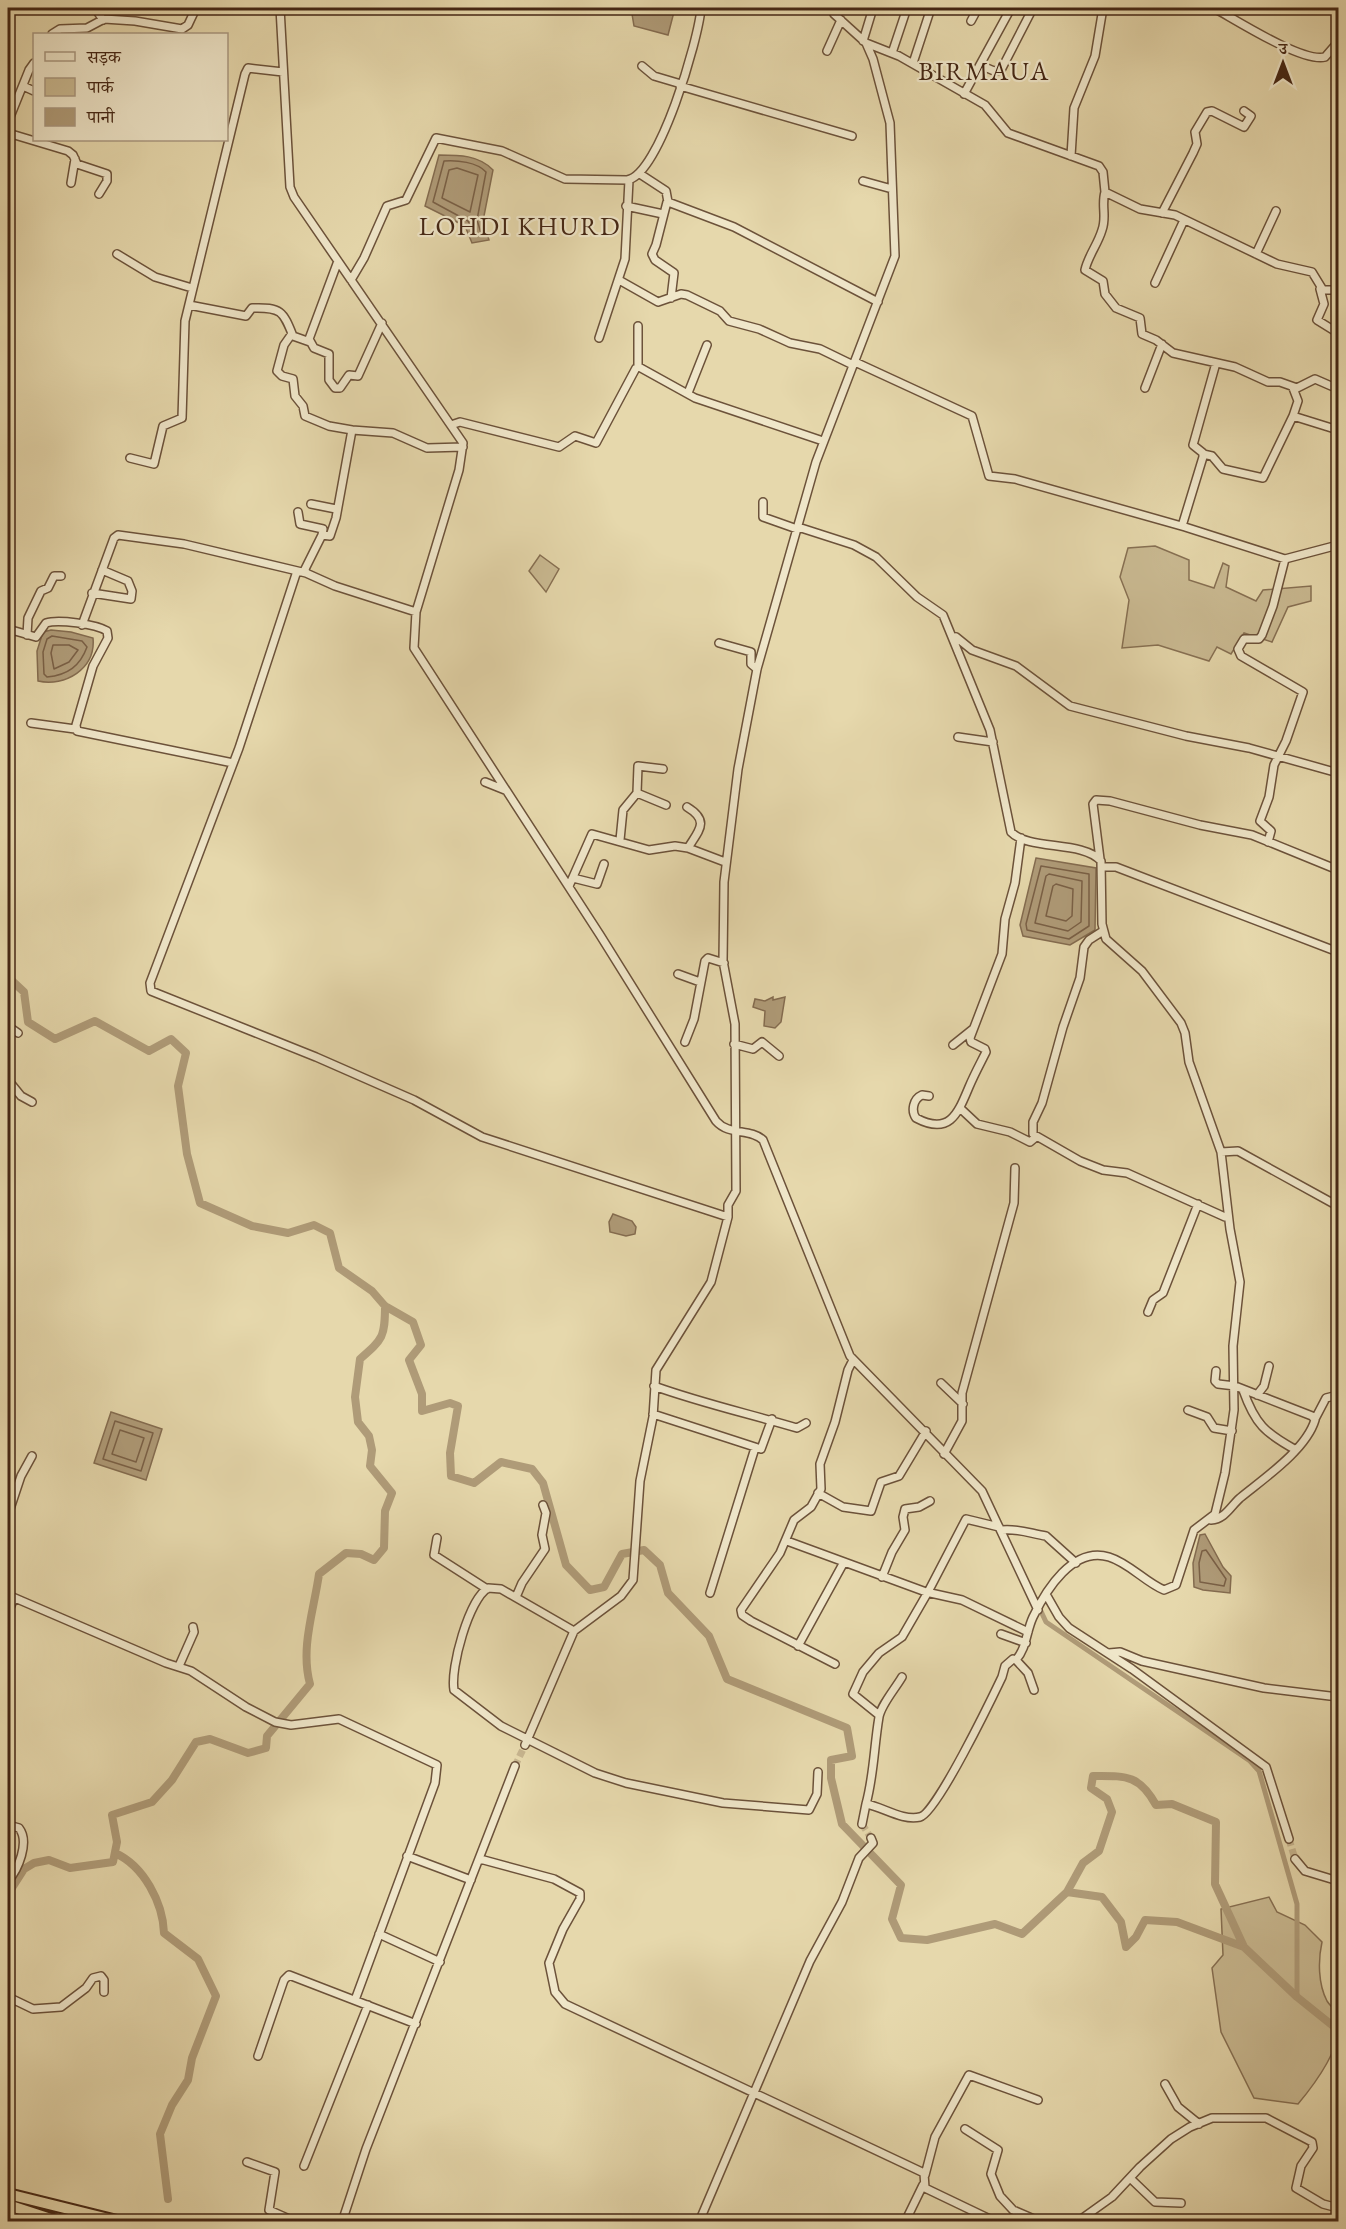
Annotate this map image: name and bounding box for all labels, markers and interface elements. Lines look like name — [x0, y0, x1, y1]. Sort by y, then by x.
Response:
legend — [33, 33, 228, 141]
north arrow — [1253, 33, 1313, 93]
text: उ — [1278, 38, 1289, 59]
text: सड़क — [86, 45, 122, 68]
district label: BIRMAUA — [918, 54, 1050, 88]
text: पार्क — [86, 75, 115, 98]
text: पानी — [86, 105, 116, 128]
district label: LOHDI KHURD — [419, 209, 621, 243]

